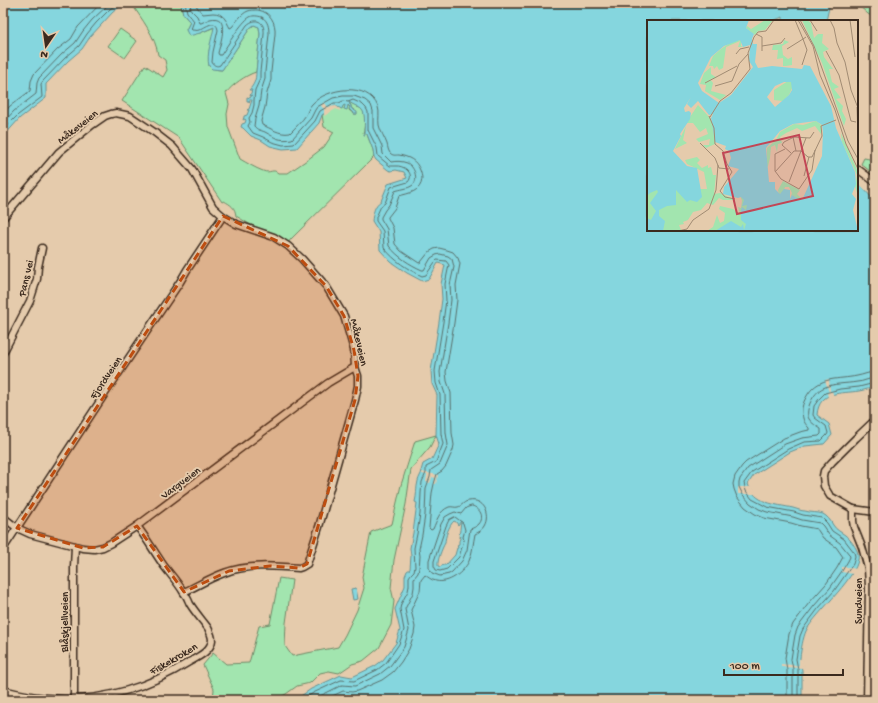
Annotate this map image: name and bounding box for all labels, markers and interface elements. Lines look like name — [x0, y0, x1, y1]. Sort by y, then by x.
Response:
inset map — [647, 20, 858, 231]
north arrow — [26, 26, 66, 66]
text: N — [39, 47, 49, 60]
street label: Måkeveien — [55, 107, 101, 147]
street label: Pans vei — [17, 259, 37, 299]
street label: Måkeveien — [347, 317, 370, 368]
street label: Fjordveien — [88, 354, 126, 402]
street label: Vargveien — [158, 464, 204, 503]
street label: Sundveien — [854, 577, 866, 624]
street label: Blåskjellveien — [59, 591, 72, 653]
street label: Fiskekroken — [147, 641, 201, 679]
scale bar — [724, 651, 843, 677]
text: 100 m — [729, 660, 760, 674]

